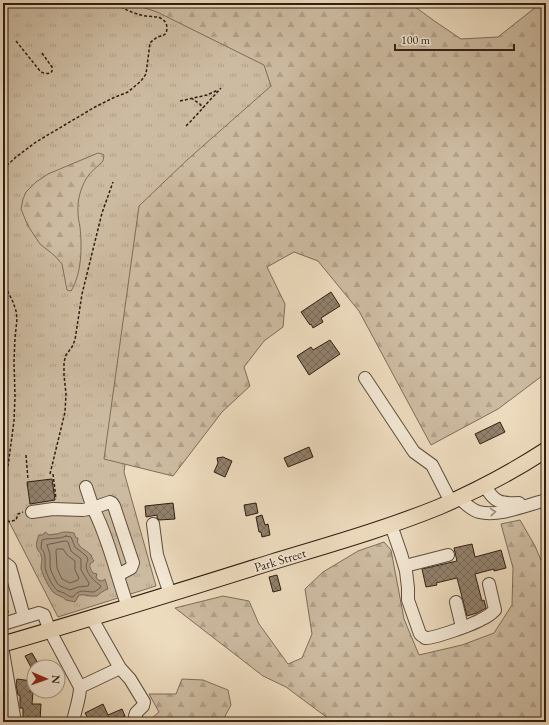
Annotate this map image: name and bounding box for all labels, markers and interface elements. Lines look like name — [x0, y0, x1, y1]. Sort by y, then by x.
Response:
scale bar — [395, 26, 514, 52]
text: 100 m — [401, 32, 431, 48]
one-way arrow — [490, 508, 496, 517]
street label: Park Street — [252, 544, 308, 576]
north arrow — [26, 659, 66, 699]
text: N — [49, 675, 63, 684]

